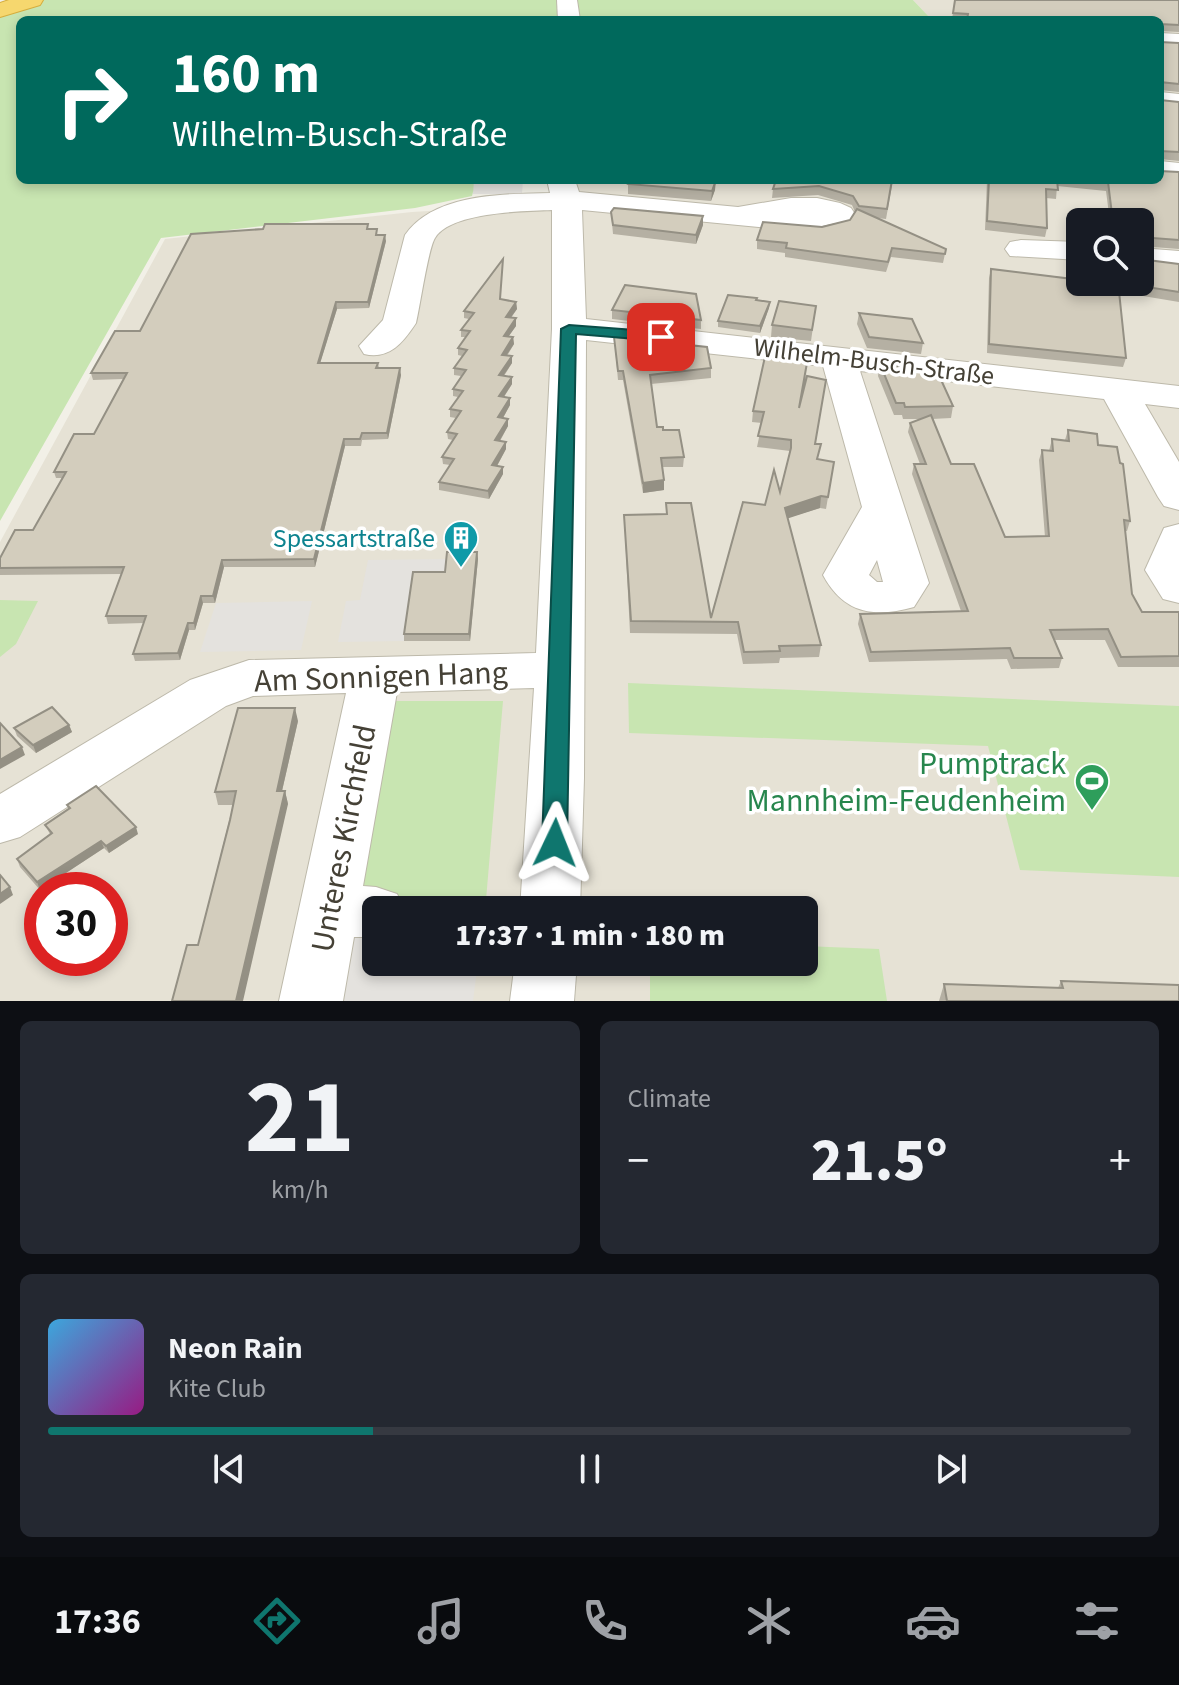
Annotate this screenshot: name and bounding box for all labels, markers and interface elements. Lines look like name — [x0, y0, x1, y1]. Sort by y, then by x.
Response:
text: 160 m — [172, 35, 320, 114]
icon: right — [40, 48, 144, 152]
text: Wilhelm-Busch-Straße — [172, 109, 507, 160]
map controls — [1066, 208, 1154, 296]
button: search — [1066, 208, 1154, 296]
pin — [627, 303, 695, 371]
icon: arrive — [639, 315, 683, 359]
street label: Wilhelm-Busch-Straße — [752, 328, 996, 395]
building icon: Spessartstraße — [442, 519, 480, 569]
place label: Spessartstraße — [273, 520, 435, 557]
street label: Am Sonnigen Hang — [253, 650, 509, 704]
street label: Unteres Kirchfeld — [299, 720, 389, 956]
place label: Pumptrack Mannheim-Feudenheim — [747, 741, 1066, 824]
sports icon: Pumptrack Mannheim-Feudenheim — [1073, 762, 1111, 812]
position arrow — [513, 801, 597, 885]
speed limit sign: 30 — [24, 872, 128, 976]
text: 17:37 · 1 min · 180 m — [455, 914, 725, 957]
text: 21 — [245, 1045, 355, 1193]
text: Climate — [628, 1080, 711, 1117]
text: 21.5° — [811, 1119, 948, 1204]
text: − — [628, 1130, 649, 1193]
text: + — [1109, 1130, 1131, 1193]
text: km/h — [271, 1171, 329, 1208]
text: Neon Rain — [168, 1327, 303, 1370]
text: Kite Club — [168, 1370, 266, 1407]
icon: previous — [207, 1447, 251, 1491]
icon: pause — [568, 1447, 612, 1491]
icon: next — [929, 1447, 973, 1491]
icon: directions — [249, 1593, 305, 1649]
icon: music — [413, 1593, 469, 1649]
icon: phone — [577, 1593, 633, 1649]
icon: climate — [741, 1593, 797, 1649]
icon: car — [905, 1593, 961, 1649]
icon: filters — [1069, 1593, 1125, 1649]
text: 17:36 — [54, 1596, 141, 1647]

